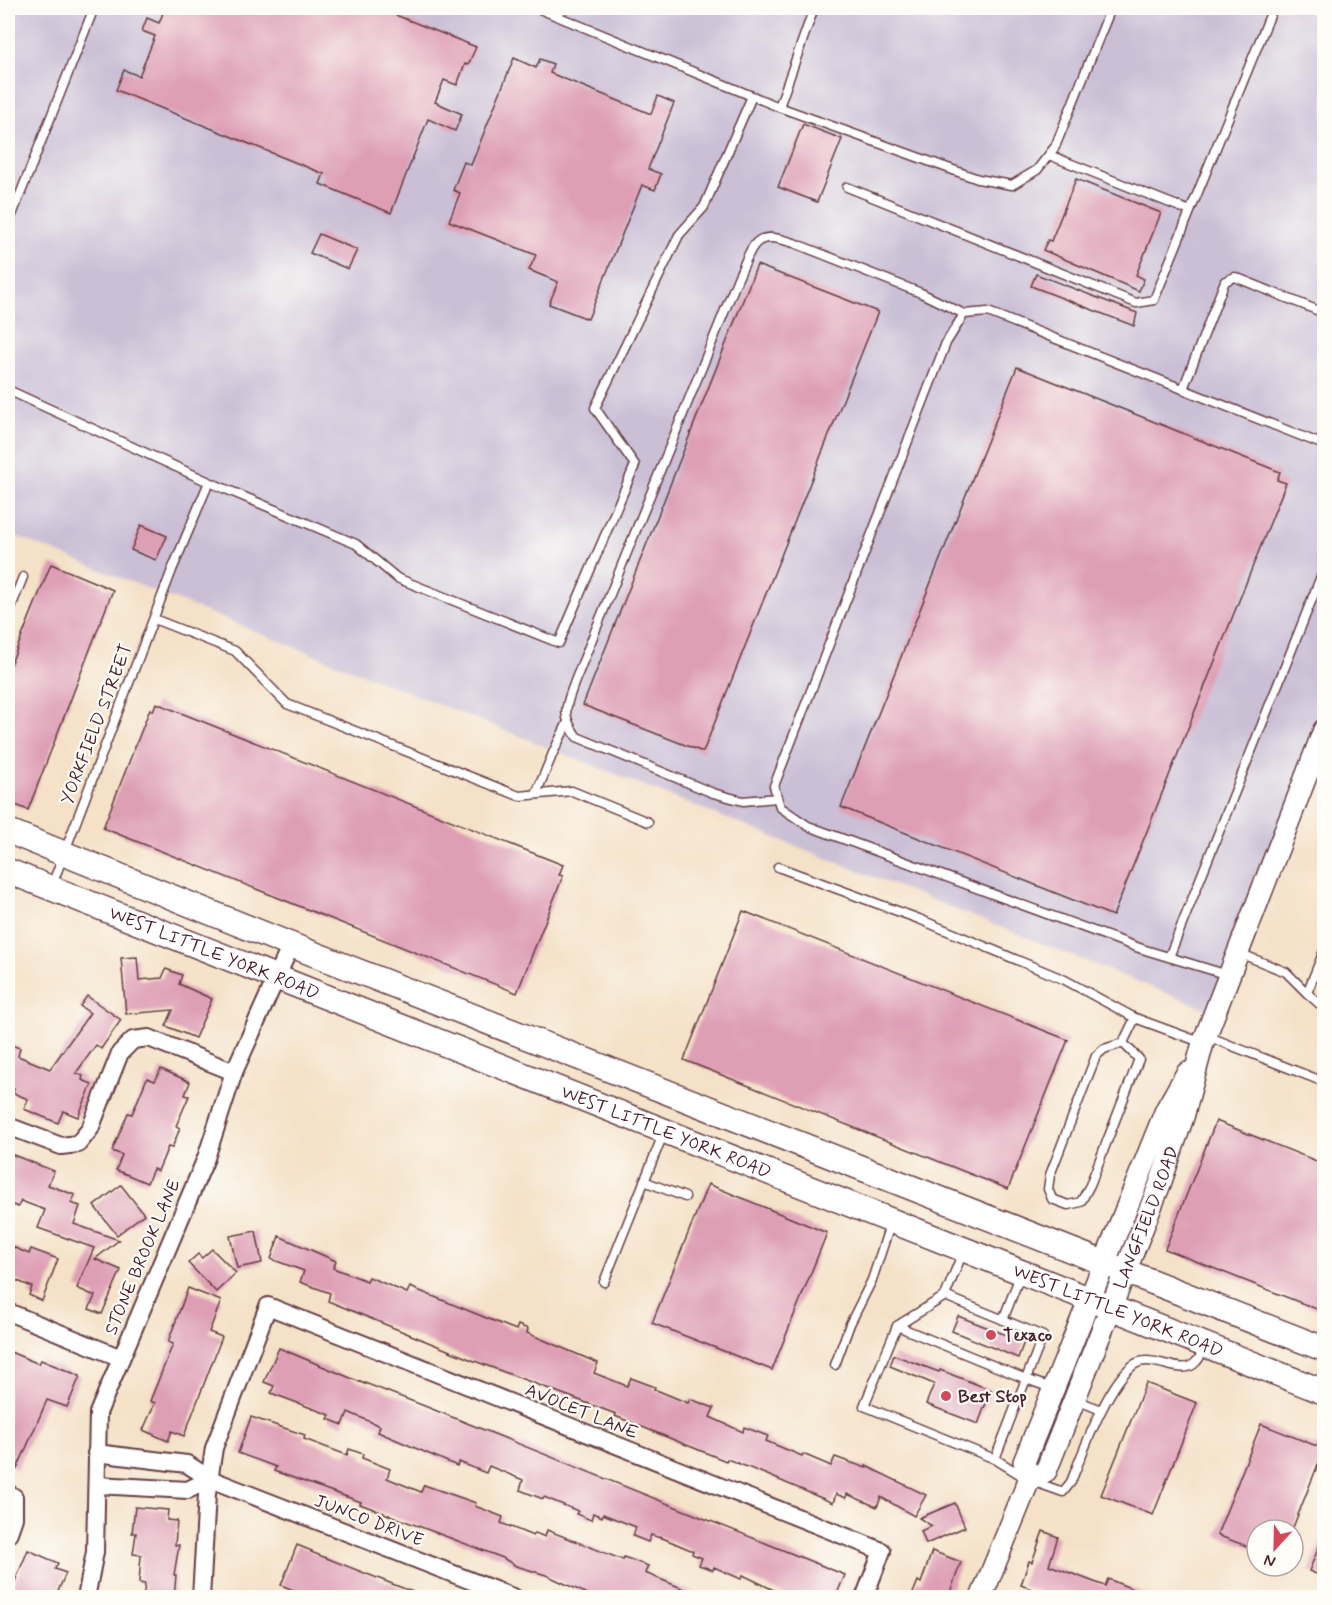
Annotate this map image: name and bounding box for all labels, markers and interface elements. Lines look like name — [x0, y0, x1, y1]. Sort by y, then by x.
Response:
street label: YORKFIELD STREET — [55, 641, 139, 808]
street label: WEST LITTLE YORK ROAD — [105, 901, 323, 1006]
street label: WEST LITTLE YORK ROAD — [557, 1080, 775, 1185]
street label: LANGFIELD ROAD — [1109, 1143, 1185, 1293]
street label: STONE BROOK LANE — [99, 1176, 187, 1339]
street label: WEST LITTLE YORK ROAD — [1009, 1259, 1226, 1364]
place label: Texaco — [1003, 1324, 1052, 1348]
marker: Texaco — [984, 1328, 998, 1342]
street label: AVOCET LANE — [521, 1378, 642, 1446]
place label: Best Stop — [958, 1385, 1027, 1409]
marker: Best Stop — [939, 1389, 953, 1403]
street label: JUNCO DRIVE — [311, 1489, 427, 1553]
north arrow — [1245, 1518, 1305, 1578]
text: N — [1261, 1549, 1279, 1572]

